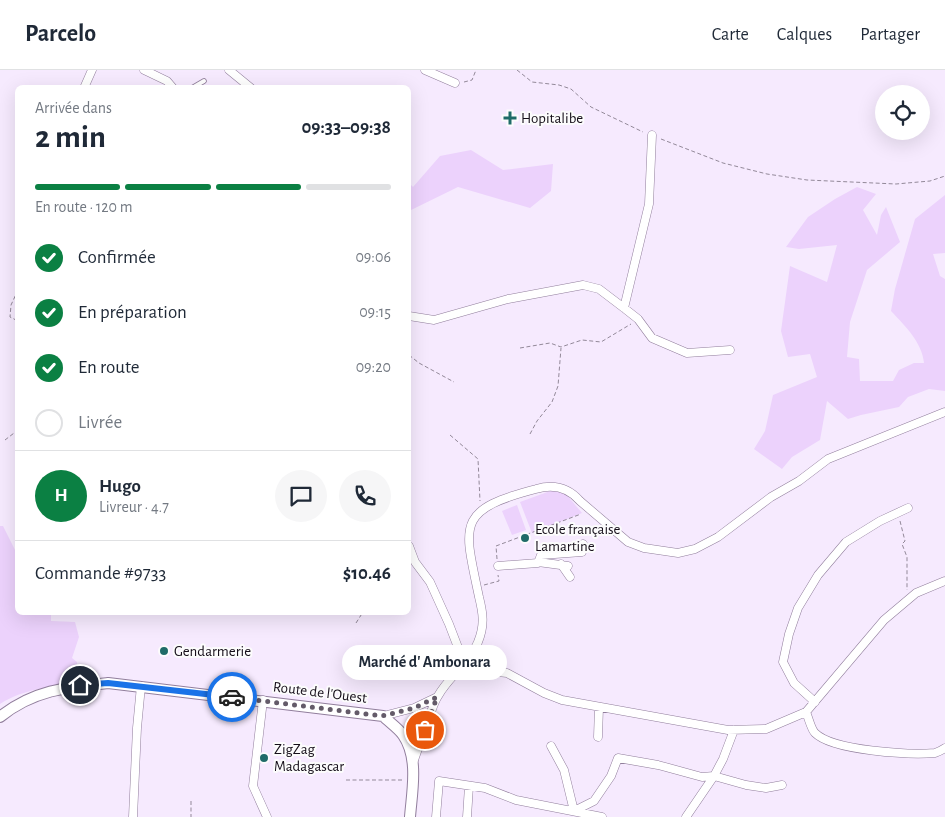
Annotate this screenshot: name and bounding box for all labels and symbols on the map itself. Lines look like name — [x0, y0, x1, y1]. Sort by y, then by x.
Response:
marker: Hopitalibe — [503, 111, 517, 125]
place label: Hopitalibe — [521, 111, 583, 126]
place label: Ecole française Lamartine — [535, 522, 621, 554]
marker: Ecole française Lamartine — [519, 532, 531, 544]
place label: Gendarmerie — [174, 644, 251, 659]
marker: Gendarmerie — [158, 645, 170, 657]
callout: Marché d' Ambonara — [342, 645, 508, 680]
pin — [59, 664, 101, 706]
courier — [207, 672, 257, 722]
street label: Route de l'Ouest — [272, 679, 368, 706]
pin — [404, 709, 446, 751]
place label: ZigZag Madagascar — [274, 742, 344, 774]
marker: ZigZag Madagascar — [258, 752, 270, 764]

